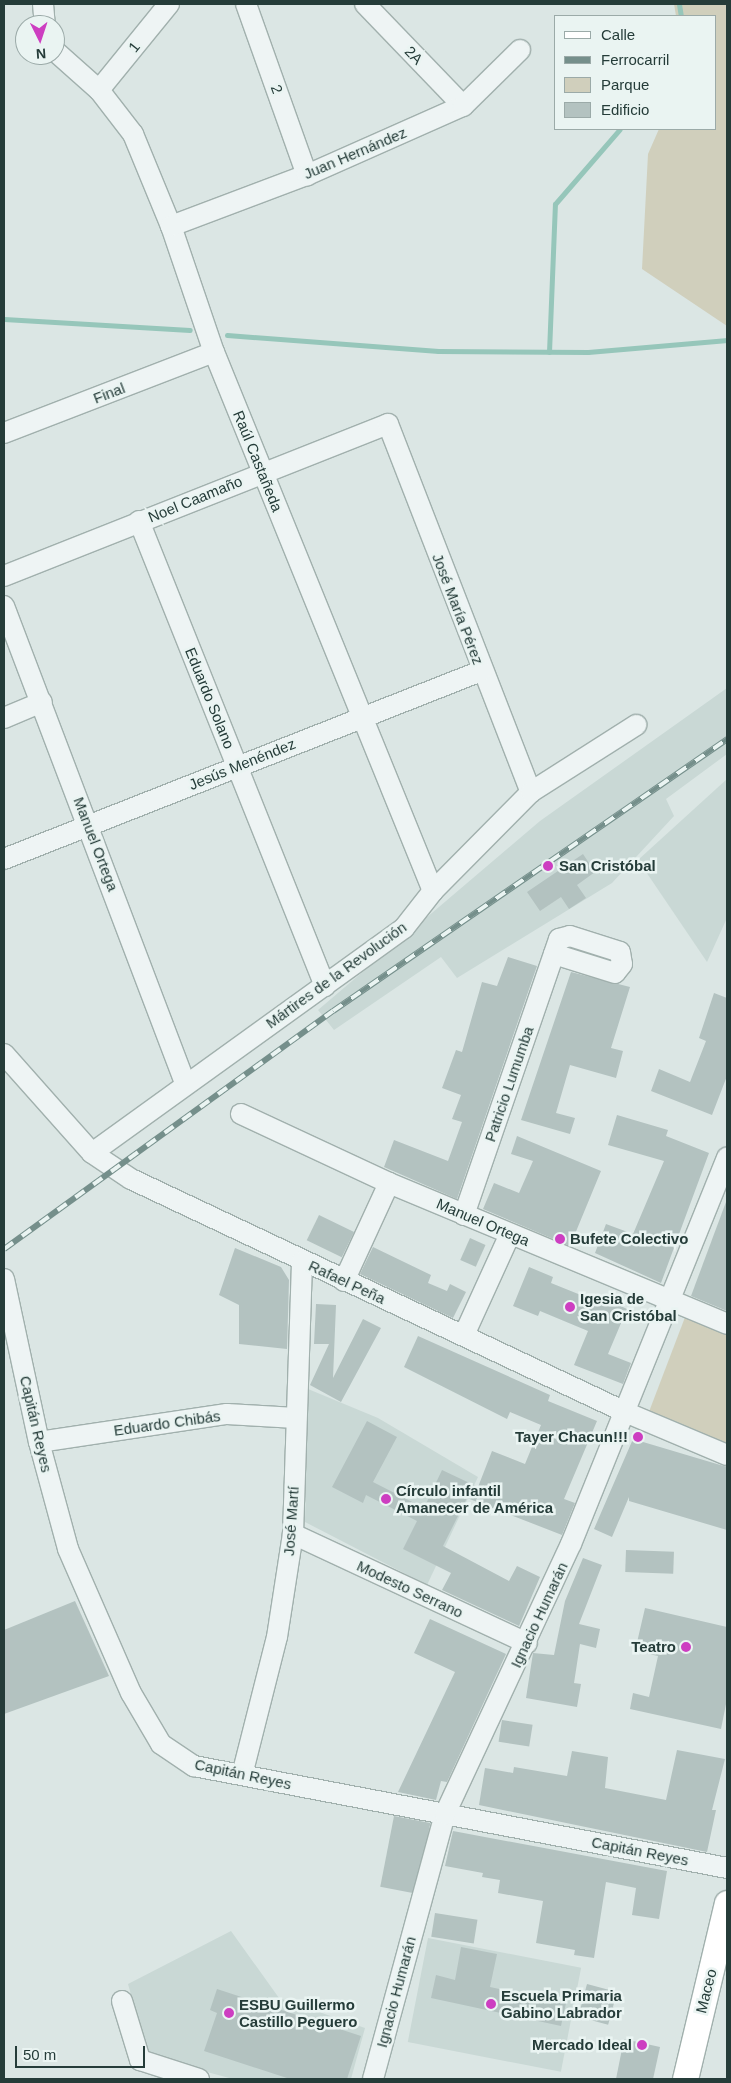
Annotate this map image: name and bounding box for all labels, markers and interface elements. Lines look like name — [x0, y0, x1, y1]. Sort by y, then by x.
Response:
north arrow — [15, 15, 65, 65]
legend — [554, 15, 716, 130]
text: Calle — [601, 26, 635, 43]
street label: 1 — [124, 38, 144, 56]
street label: 2A — [401, 42, 427, 68]
text: N — [35, 46, 47, 62]
text: Ferrocarril — [601, 51, 669, 68]
text: Parque — [601, 76, 649, 93]
street label: 2 — [267, 82, 287, 96]
text: Edificio — [601, 101, 649, 118]
street label: Juan Hernández — [301, 123, 409, 183]
street label: Final — [91, 379, 127, 407]
street label: Raúl Castañeda — [230, 408, 286, 514]
street label: Noel Caamaño — [145, 472, 245, 526]
street label: José María Pérez — [429, 551, 487, 667]
street label: Eduardo Solano — [182, 645, 238, 751]
street label: Jesús Menéndez — [186, 734, 298, 794]
street label: Manuel Ortega — [70, 794, 122, 894]
place label: San Cristóbal — [559, 857, 656, 875]
marker: San Cristóbal — [541, 859, 555, 873]
street label: Mártires de la Revolución — [262, 918, 410, 1032]
street label: Patricio Lumumba — [481, 1024, 537, 1144]
street label: Manuel Ortega — [434, 1194, 532, 1250]
place label: Bufete Colectivo — [570, 1230, 688, 1248]
marker: Bufete Colectivo — [554, 1233, 566, 1245]
street label: Rafael Peña — [306, 1256, 388, 1308]
place label: Igesia de San Cristóbal — [580, 1289, 677, 1324]
marker: Igesia de San Cristóbal — [564, 1301, 576, 1313]
street label: Capitán Reyes — [16, 1374, 56, 1474]
street label: Eduardo Chibás — [112, 1407, 222, 1439]
place label: Tayer Chacun!!! — [515, 1428, 628, 1446]
marker: Tayer Chacun!!! — [632, 1431, 644, 1443]
place label: Círculo infantil Amanecer de América — [396, 1481, 554, 1516]
street label: José Martí — [280, 1485, 302, 1557]
marker: Círculo infantil Amanecer de América — [380, 1493, 392, 1505]
street label: Modesto Serrano — [354, 1557, 466, 1621]
street label: Ignacio Humarán — [507, 1559, 571, 1671]
place label: Teatro — [631, 1638, 676, 1656]
marker: Teatro — [680, 1641, 692, 1653]
street label: Capitán Reyes — [193, 1755, 293, 1793]
street label: Capitán Reyes — [590, 1833, 690, 1869]
street label: Ignacio Humarán — [373, 1935, 419, 2049]
street label: Maceo — [692, 1967, 720, 2015]
place label: Escuela Primaria Gabino Labrador — [501, 1986, 622, 2021]
place label: ESBU Guillermo Castillo Peguero — [239, 1995, 357, 2030]
marker: Escuela Primaria Gabino Labrador — [485, 1998, 497, 2010]
marker: ESBU Guillermo Castillo Peguero — [223, 2007, 235, 2019]
scale bar — [18, 2036, 148, 2068]
place label: Mercado Ideal — [532, 2036, 632, 2054]
marker: Mercado Ideal — [636, 2039, 648, 2051]
text: 50 m — [23, 2046, 56, 2063]

